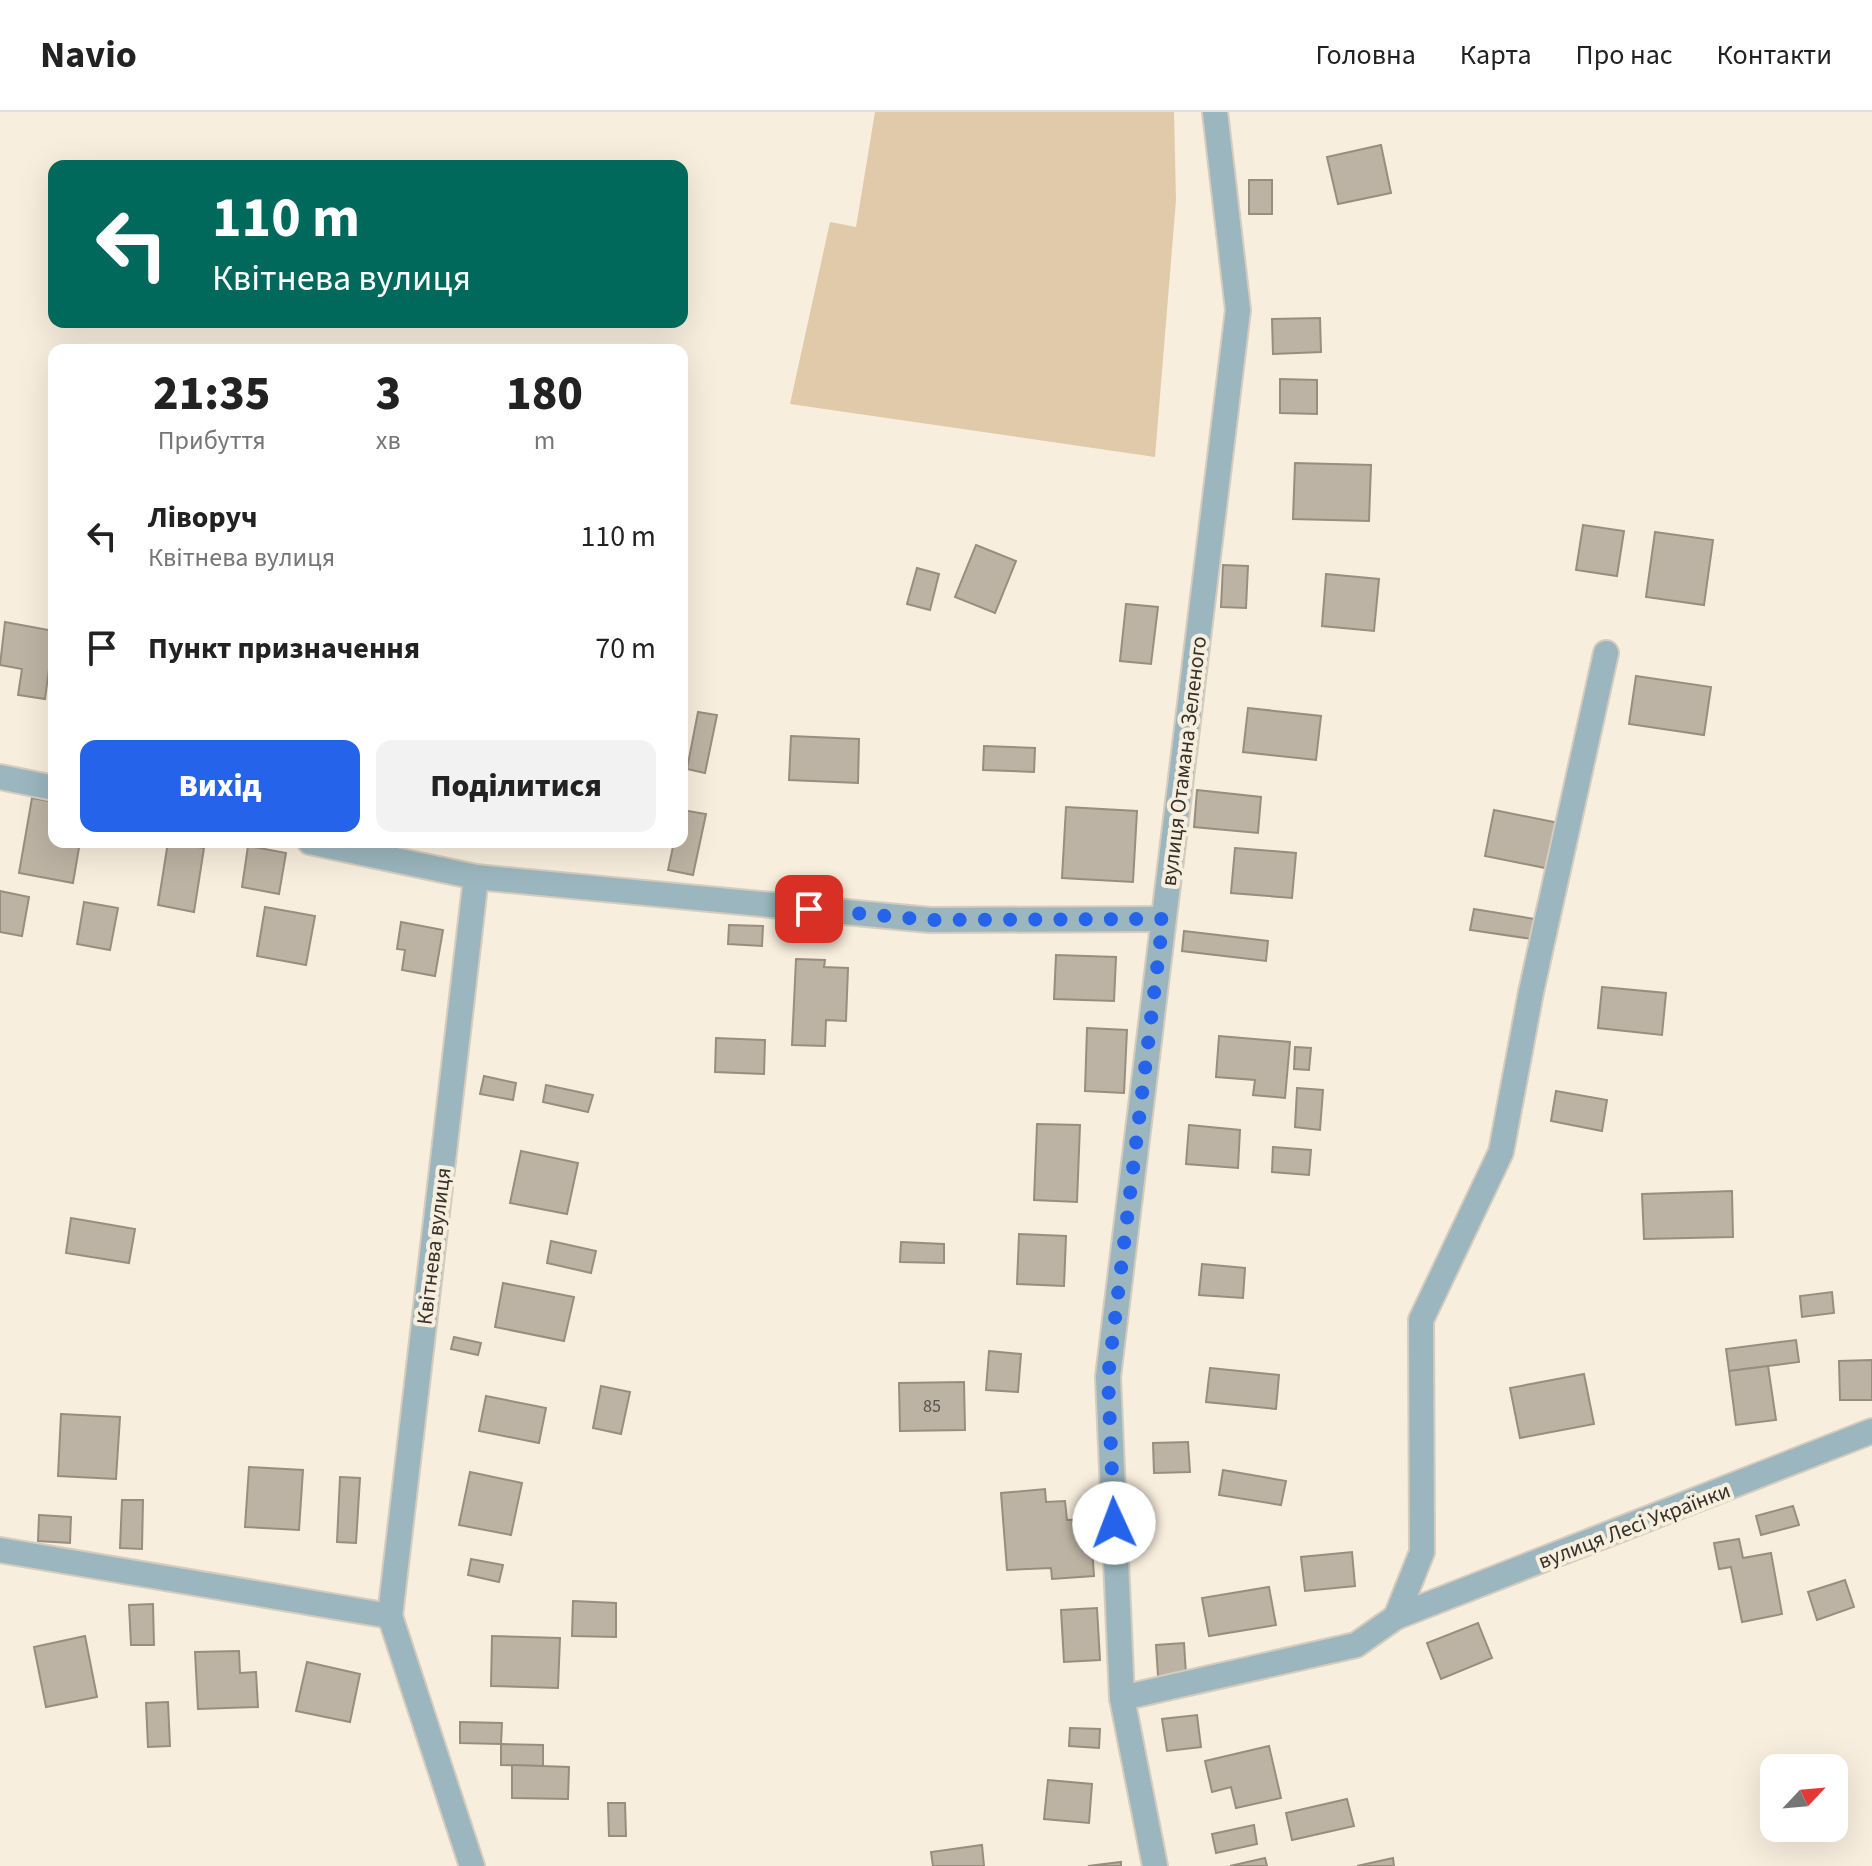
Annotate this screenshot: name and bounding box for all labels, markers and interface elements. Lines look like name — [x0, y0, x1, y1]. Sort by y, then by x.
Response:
text: Navio — [40, 28, 137, 82]
text: Головна — [1316, 35, 1416, 75]
text: Карта — [1460, 35, 1532, 75]
text: Про нас — [1576, 35, 1673, 75]
text: Контакти — [1717, 35, 1832, 75]
text: 110 m — [212, 179, 360, 258]
icon: left — [80, 192, 184, 296]
text: Квітнева вулиця — [212, 253, 471, 304]
text: 21:35 — [153, 360, 270, 428]
text: 3 — [375, 360, 401, 428]
text: 180 — [506, 360, 583, 428]
text: Прибуття — [158, 422, 266, 459]
text: хв — [376, 422, 401, 459]
text: m — [534, 422, 555, 459]
text: Ліворуч — [148, 496, 258, 539]
icon: left — [80, 514, 124, 558]
text: 110 m — [580, 515, 656, 558]
text: Квітнева вулиця — [148, 539, 335, 576]
icon: arrive — [80, 626, 124, 670]
text: Пункт призначення — [148, 627, 420, 670]
text: 70 m — [595, 627, 656, 670]
street label: вулиця Отамана Зеленого — [1153, 634, 1215, 888]
button: Вихід — [80, 740, 360, 832]
button: Поділитися — [376, 740, 656, 832]
pin — [775, 875, 843, 943]
icon: arrive — [787, 887, 831, 931]
street label: Квітнева вулиця — [408, 1166, 460, 1327]
house number: 85 — [923, 1394, 941, 1419]
street label: вулиця Лесі Українки — [1534, 1475, 1735, 1577]
position arrow — [1072, 1481, 1156, 1565]
north arrow — [1760, 1754, 1848, 1842]
map controls — [1760, 1754, 1848, 1842]

